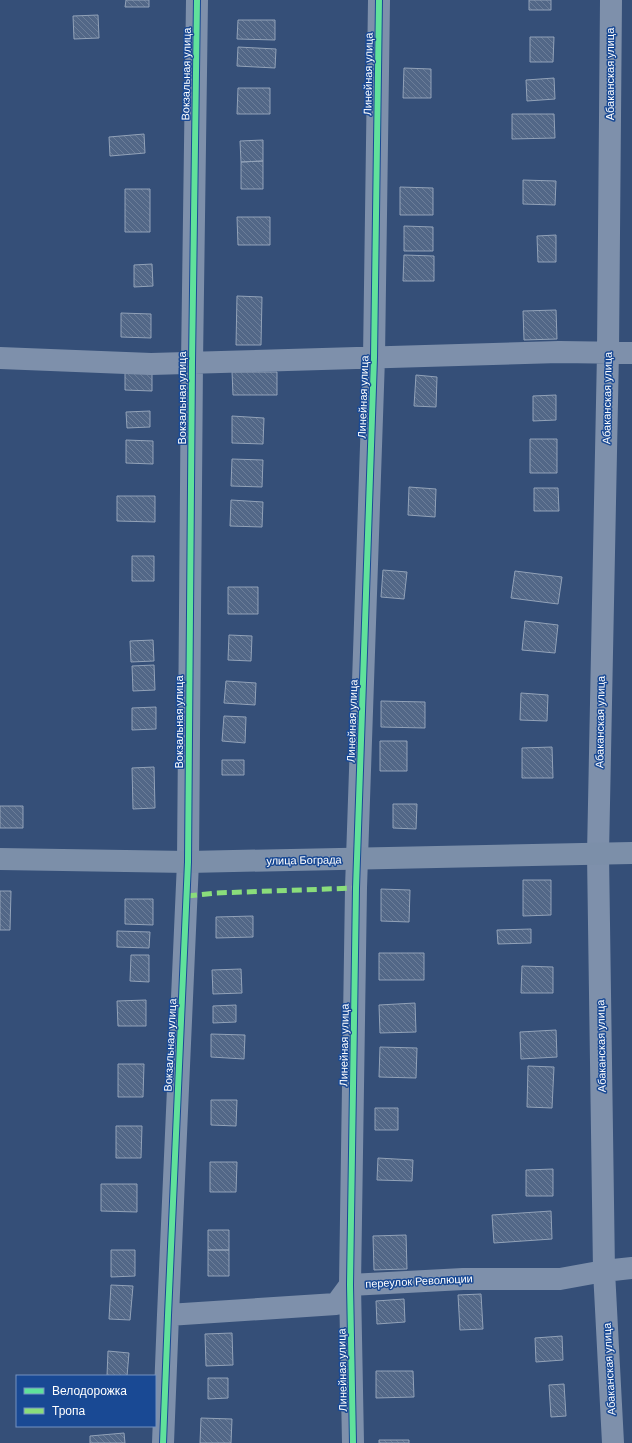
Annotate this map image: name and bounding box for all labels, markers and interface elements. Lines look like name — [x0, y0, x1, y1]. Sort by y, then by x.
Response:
street label: Вокзальная улица — [178, 26, 194, 121]
street label: Абаканская улица — [603, 27, 617, 120]
street label: Линейная улица — [360, 31, 376, 116]
street label: Вокзальная улица — [175, 351, 189, 445]
street label: Абаканская улица — [599, 351, 615, 444]
street label: Линейная улица — [355, 354, 371, 439]
street label: Вокзальная улица — [172, 675, 186, 769]
street label: Абаканская улица — [592, 675, 608, 768]
street label: Линейная улица — [344, 678, 360, 763]
street label: улица Бограда — [266, 852, 343, 868]
street label: Вокзальная улица — [161, 997, 179, 1092]
street label: Абаканская улица — [593, 999, 609, 1092]
street label: Линейная улица — [336, 1002, 352, 1087]
street label: переулок Революции — [365, 1271, 473, 1291]
street label: Абаканская улица — [600, 1322, 618, 1416]
street label: Линейная улица — [334, 1327, 350, 1412]
legend — [16, 1375, 156, 1427]
text: Велодорожка — [52, 1383, 127, 1399]
text: Тропа — [52, 1403, 86, 1419]

